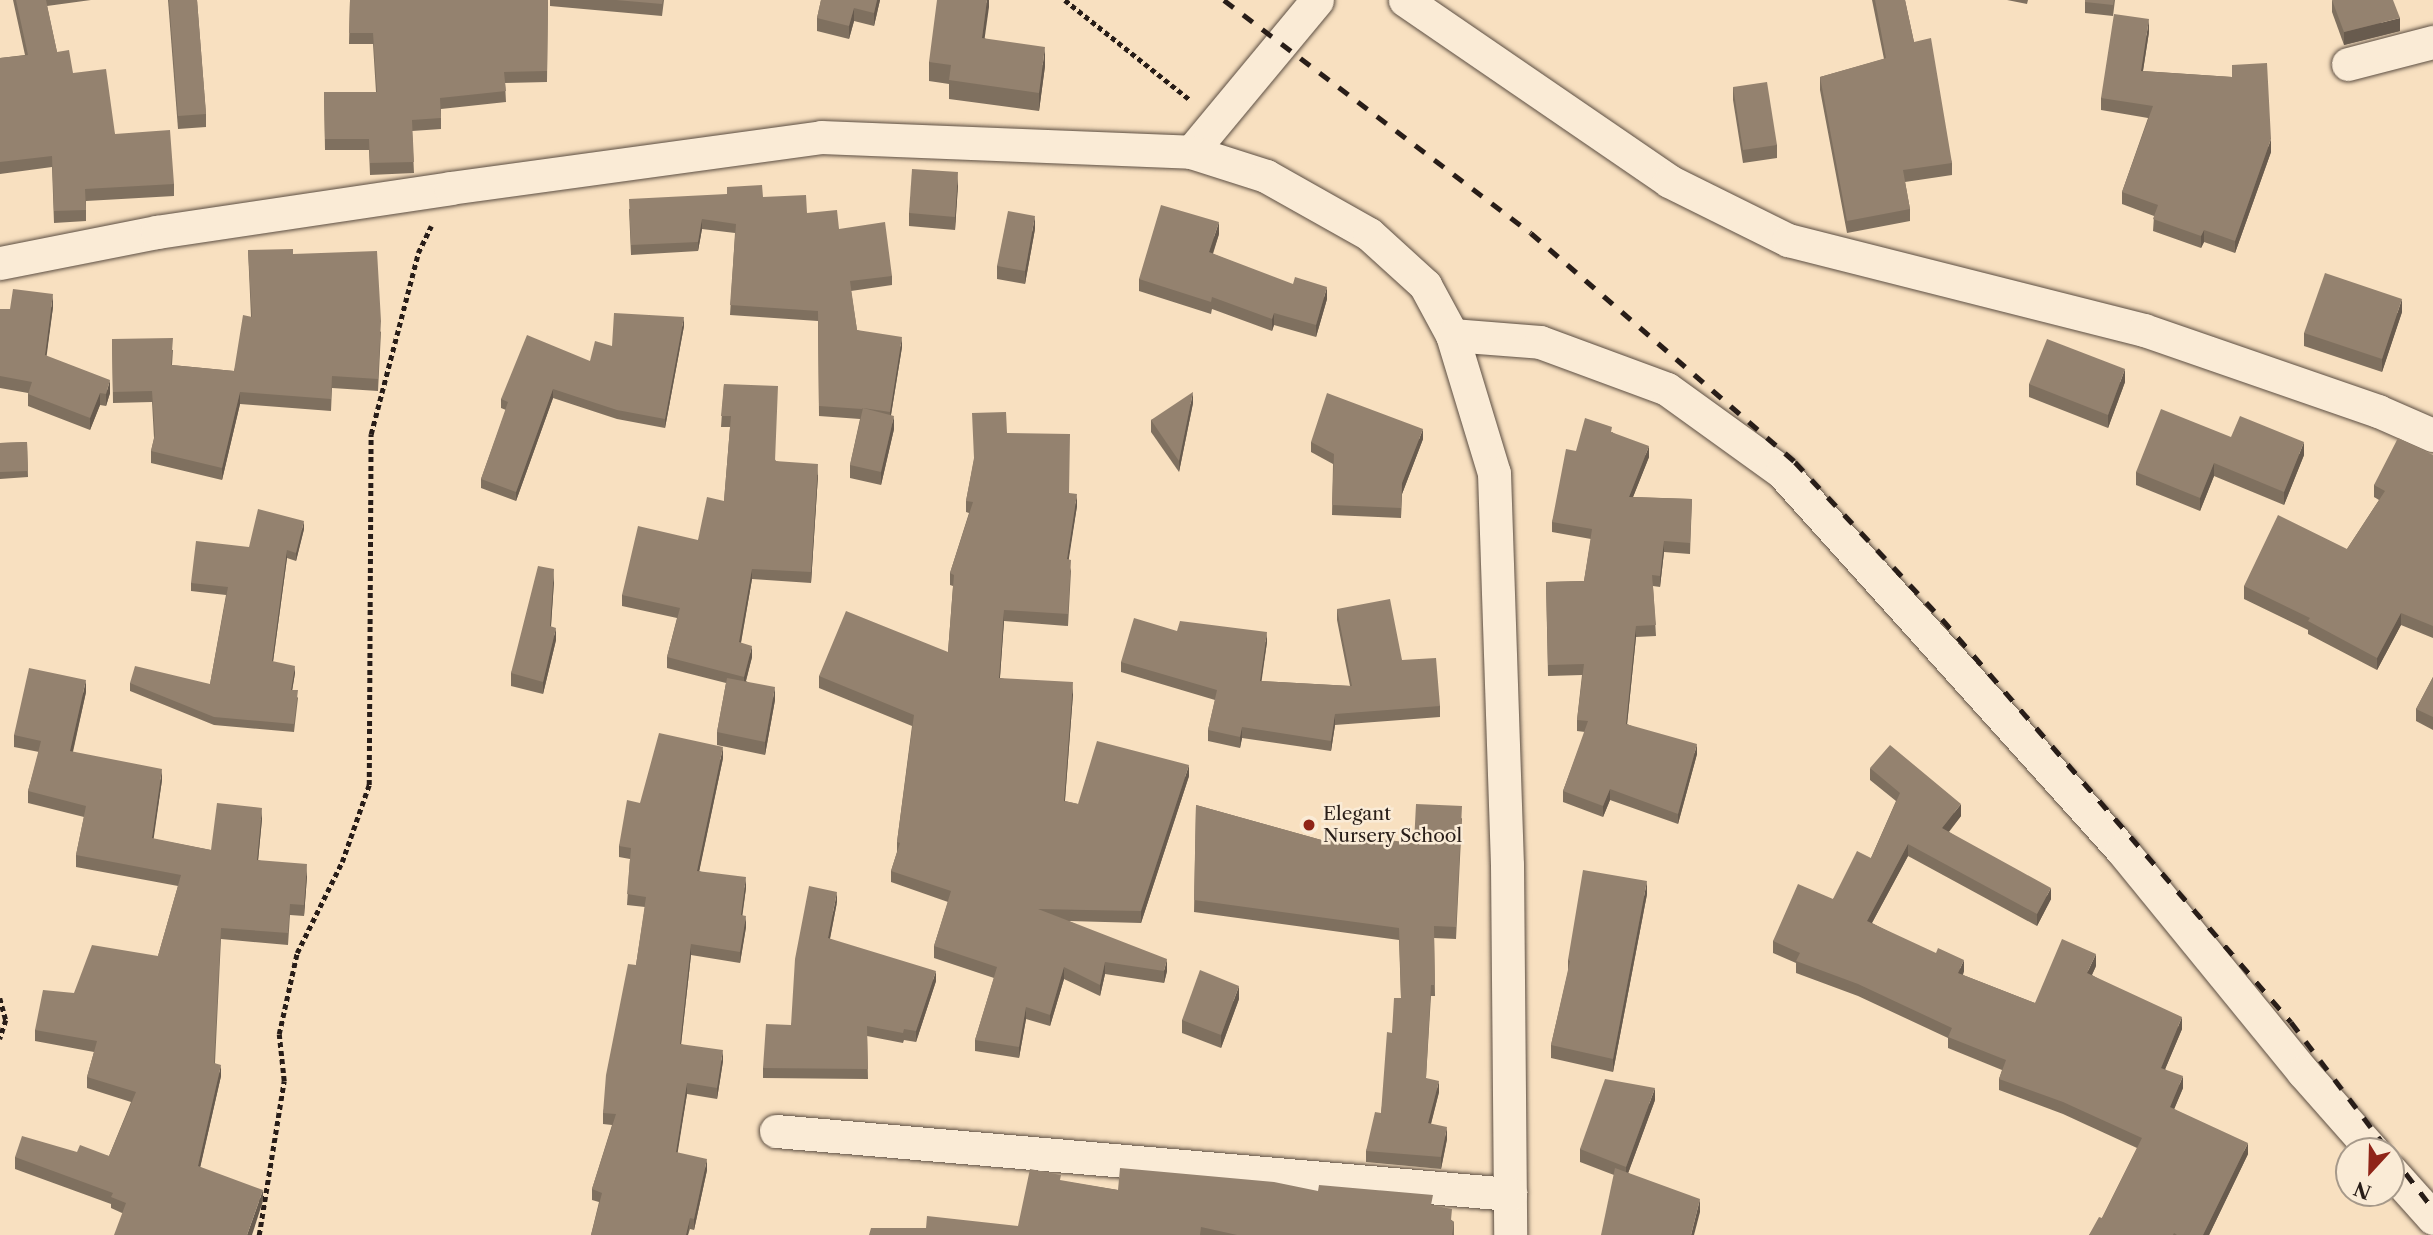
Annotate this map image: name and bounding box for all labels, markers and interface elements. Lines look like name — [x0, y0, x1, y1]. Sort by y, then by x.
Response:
place label: Elegant Nursery School — [1323, 803, 1463, 847]
marker: Elegant Nursery School — [1301, 817, 1317, 833]
north arrow — [2335, 1137, 2405, 1207]
text: N — [2351, 1176, 2375, 1204]

